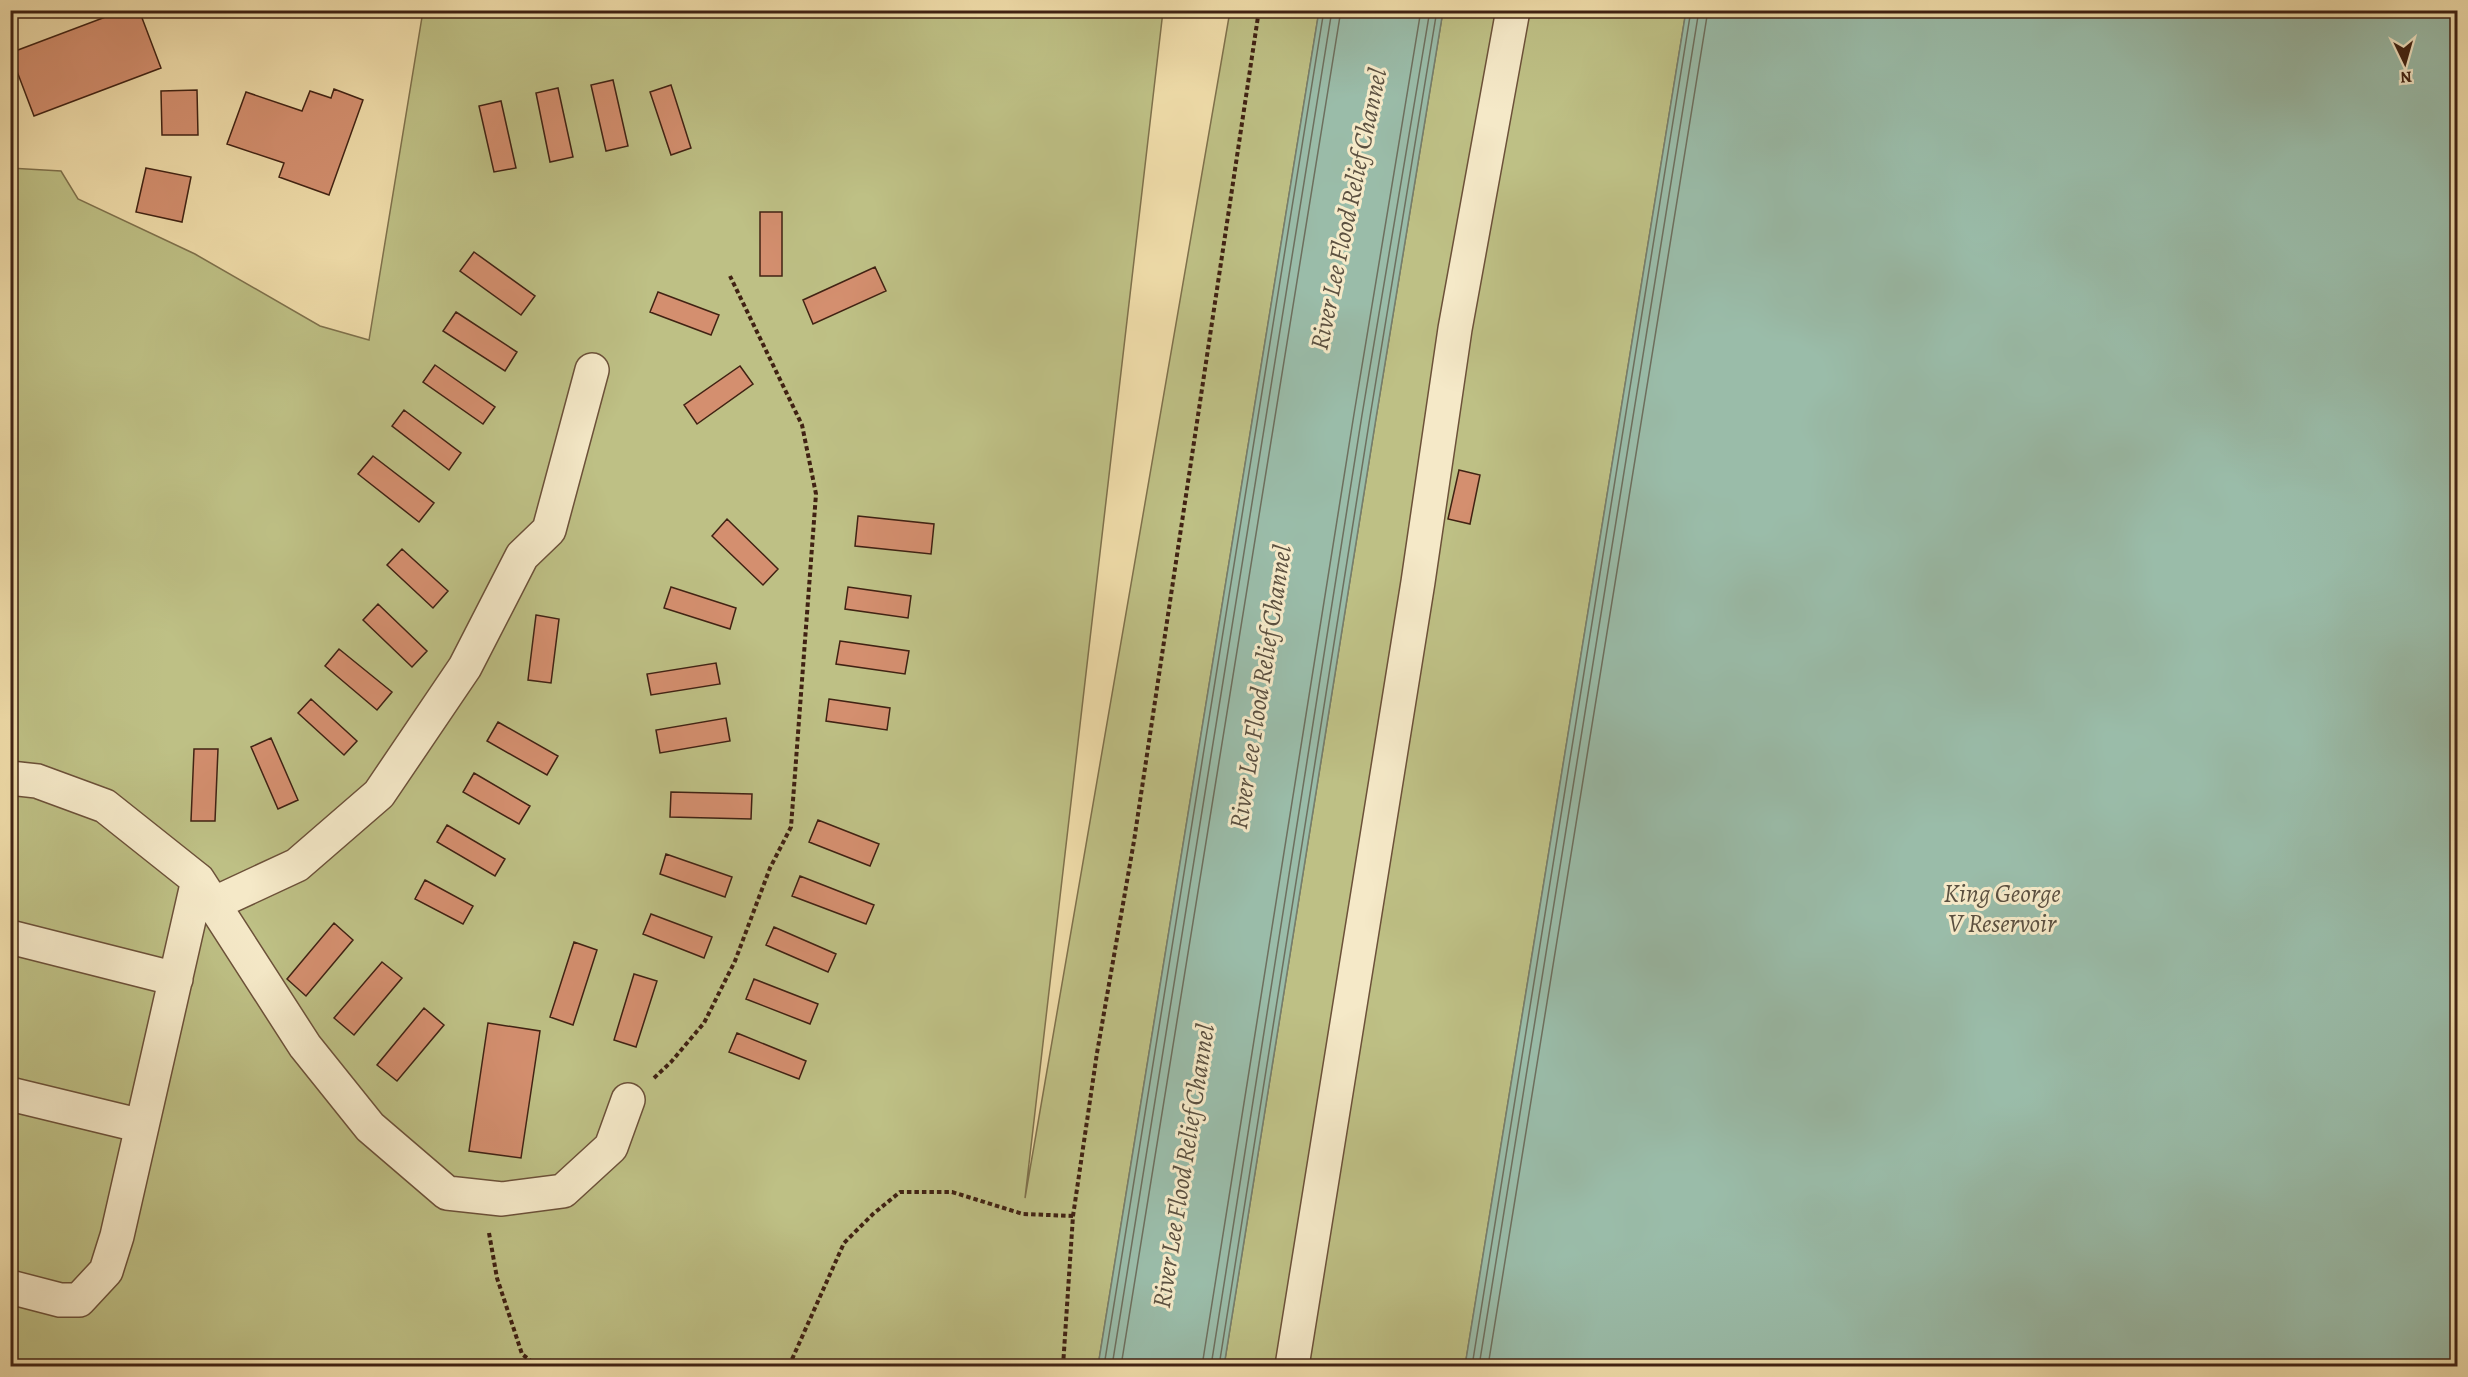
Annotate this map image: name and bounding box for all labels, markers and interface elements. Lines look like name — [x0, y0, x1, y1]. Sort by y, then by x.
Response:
north arrow — [2375, 33, 2435, 93]
water label: River Lee Flood Relief Channel — [1302, 65, 1396, 353]
text: N — [2399, 65, 2413, 88]
water label: River Lee Flood Relief Channel — [1221, 542, 1300, 832]
water label: King George V Reservoir — [1943, 876, 2061, 941]
water label: River Lee Flood Relief Channel — [1144, 1021, 1223, 1311]

